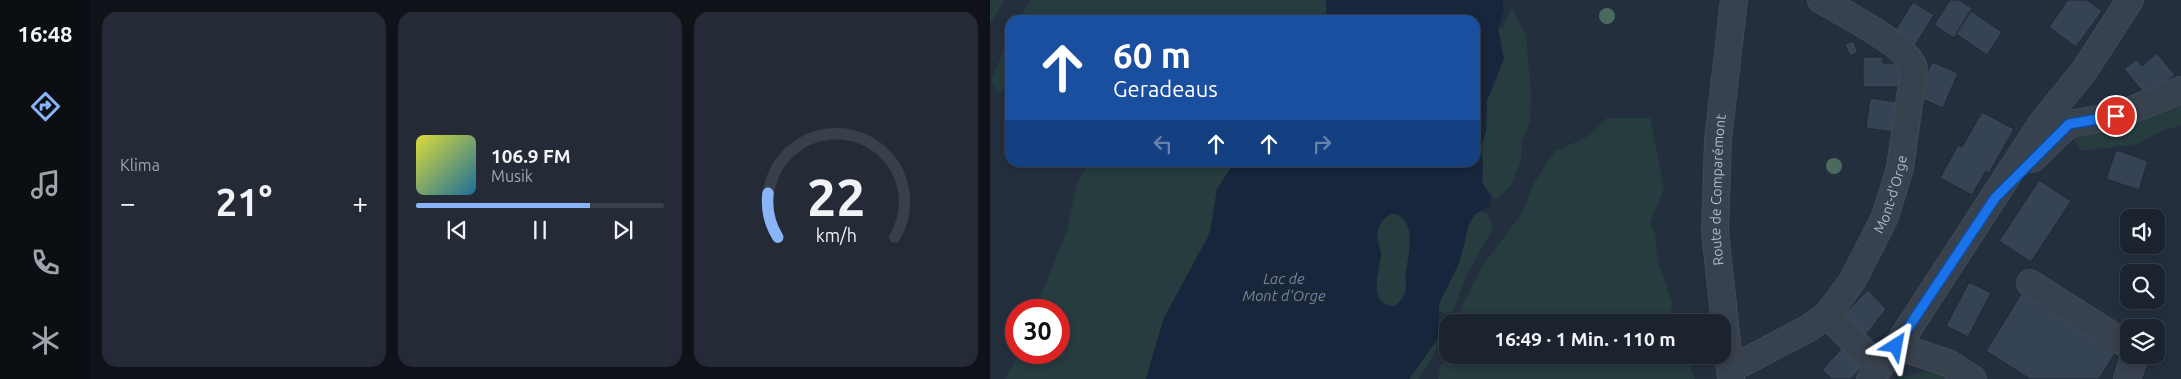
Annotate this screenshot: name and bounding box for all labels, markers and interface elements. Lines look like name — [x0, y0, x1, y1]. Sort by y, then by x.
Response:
text: 16:48 — [17, 21, 73, 46]
icon: ahead — [1030, 35, 1095, 100]
text: 60 m — [1113, 35, 1191, 75]
text: Geradeaus — [1113, 76, 1218, 101]
icon: directions — [28, 89, 63, 124]
pin — [2095, 95, 2137, 137]
icon: arrive — [2102, 102, 2130, 130]
street label: Route de Comparémont — [1707, 113, 1729, 266]
icon: left — [1149, 130, 1177, 158]
icon: ahead — [1202, 130, 1230, 158]
icon: ahead — [1255, 130, 1283, 158]
icon: right — [1308, 130, 1336, 158]
text: 106.9 FM — [491, 145, 571, 167]
street label: Mont-d'Orge — [1870, 154, 1910, 236]
text: Klima — [120, 156, 160, 174]
icon: music — [28, 167, 63, 202]
text: Musik — [491, 167, 533, 185]
text: 22 — [807, 168, 865, 226]
text: 21° — [216, 181, 272, 223]
text: − — [120, 187, 136, 218]
text: + — [352, 187, 368, 218]
map controls — [2120, 209, 2165, 364]
button: sound — [2120, 209, 2165, 254]
icon: previous — [443, 216, 471, 244]
icon: pause — [526, 216, 554, 244]
icon: next — [609, 216, 637, 244]
text: km/h — [815, 225, 857, 245]
icon: phone — [28, 245, 63, 280]
button: search — [2120, 264, 2165, 309]
water label: Lac de Mont d'Orge — [1243, 270, 1326, 304]
speed limit sign: 30 — [1005, 299, 1070, 364]
position arrow — [1869, 319, 1921, 371]
button: layers — [2120, 319, 2165, 364]
icon: climate — [28, 323, 63, 358]
text: 16:49 · 1 Min. · 110 m — [1494, 328, 1676, 350]

